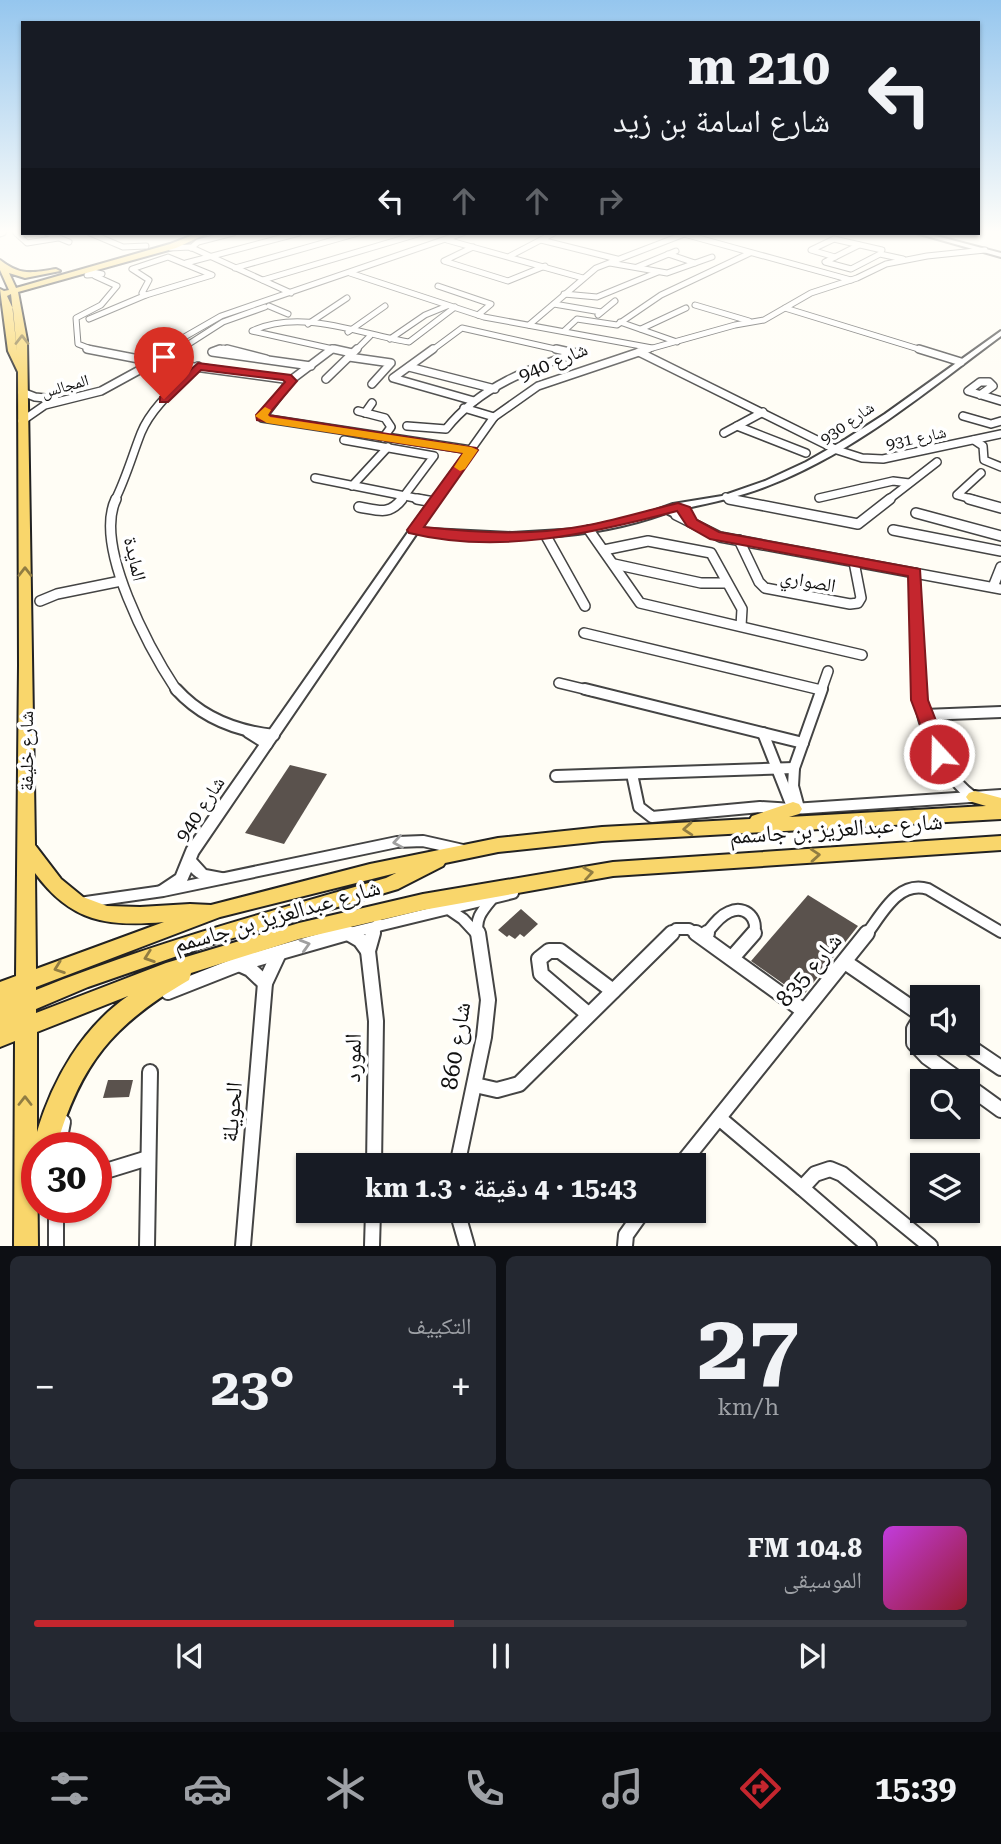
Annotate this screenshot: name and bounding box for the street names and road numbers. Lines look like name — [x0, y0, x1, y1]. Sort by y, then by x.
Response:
street label: شارع 940 — [515, 337, 591, 387]
street label: المجالس — [39, 370, 91, 403]
street label: شارع 930 — [816, 398, 878, 449]
street label: شارع 931 — [884, 422, 948, 455]
street label: المايدة — [119, 535, 151, 583]
street label: الصواري — [778, 565, 837, 601]
street label: شارع خليفة — [15, 711, 38, 791]
street label: شارع 940 — [171, 772, 229, 846]
street label: شارع عبدالعزيز بن جاسمم — [728, 808, 944, 852]
street label: شارع عبدالعزيز بن جاسمم — [171, 874, 384, 960]
street label: شارع 835 — [770, 928, 848, 1013]
street label: شارع 860 — [436, 1000, 477, 1092]
street label: المورد — [339, 1033, 367, 1083]
street label: الحويلة — [216, 1081, 248, 1143]

